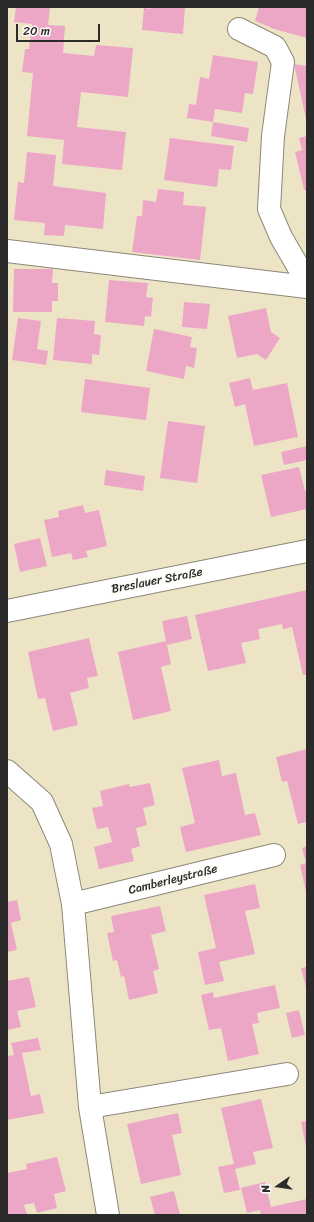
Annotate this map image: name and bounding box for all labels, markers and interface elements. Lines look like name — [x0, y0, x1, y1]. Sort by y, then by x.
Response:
scale bar — [18, 16, 102, 42]
text: 20 m — [23, 20, 50, 42]
street label: Breslauer Straße — [110, 565, 204, 597]
street label: Camberleystraße — [127, 862, 219, 898]
north arrow — [258, 1166, 298, 1206]
text: N — [256, 1183, 276, 1195]

